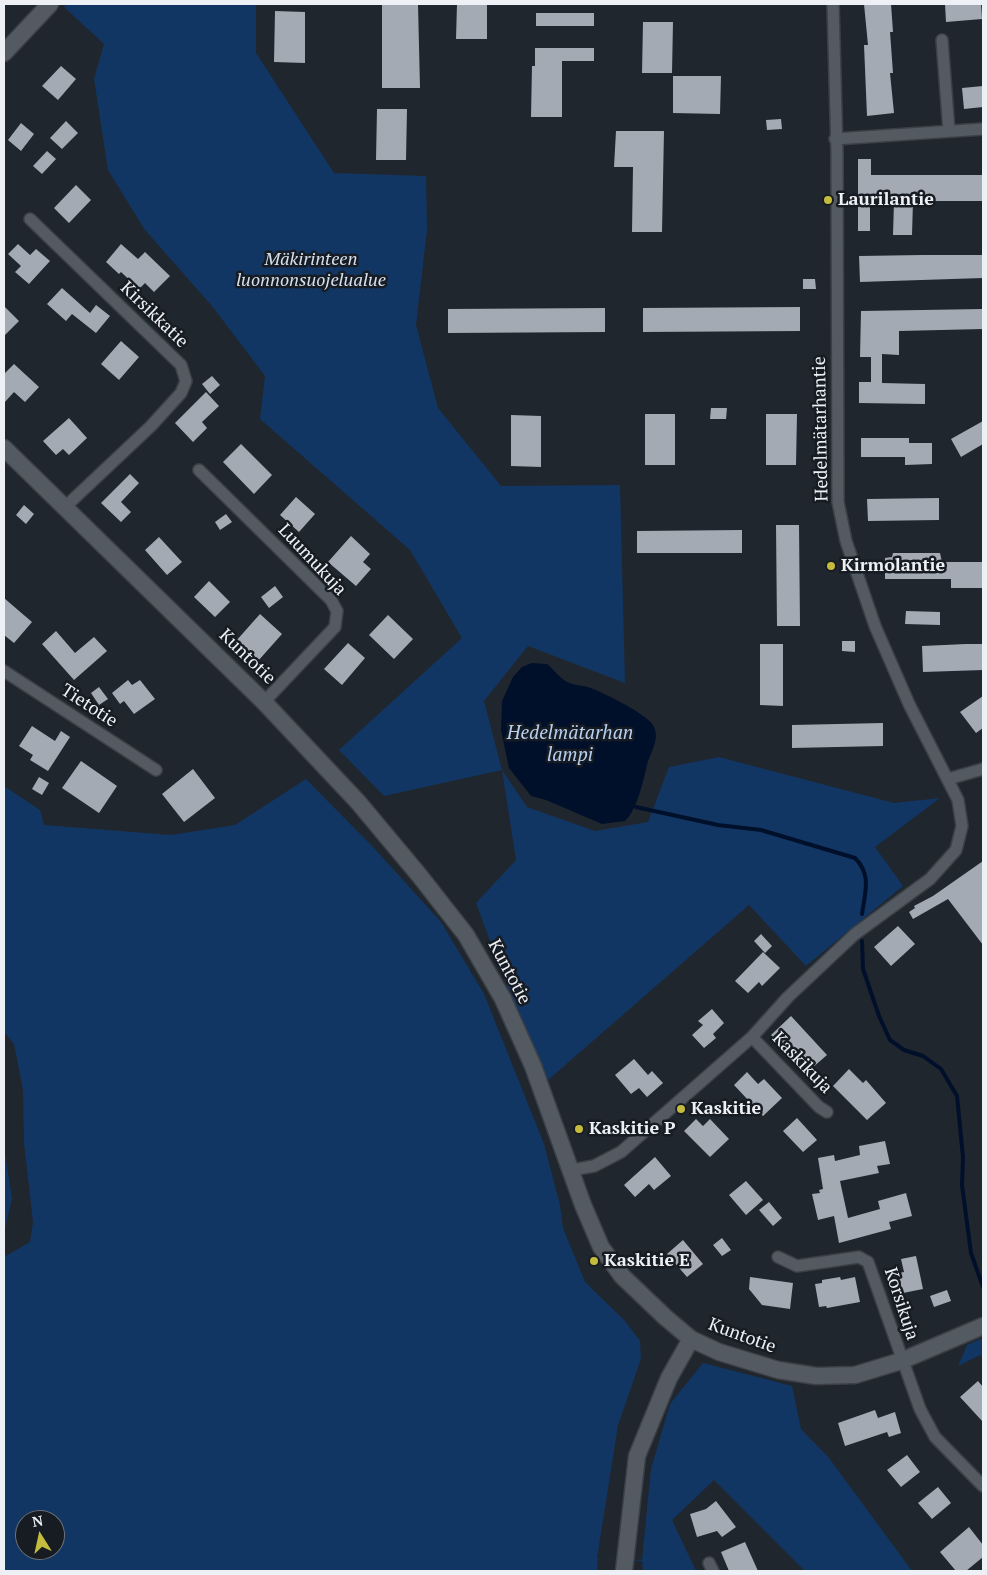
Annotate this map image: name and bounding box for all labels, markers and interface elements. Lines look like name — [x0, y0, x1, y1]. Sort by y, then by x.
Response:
place label: Laurilantie — [838, 189, 934, 211]
marker: Laurilantie — [822, 194, 834, 206]
park label: Mäkirinteen luonnonsuojelualue — [236, 249, 386, 292]
street label: Kirsikkatie — [116, 277, 192, 353]
street label: Hedelmätarhantie — [809, 356, 833, 502]
street label: Luumukuja — [273, 520, 351, 600]
place label: Kirmolantie — [841, 555, 945, 577]
marker: Kirmolantie — [825, 560, 837, 572]
street label: Kuntotie — [214, 625, 280, 689]
street label: Tietotie — [57, 680, 121, 732]
water label: Hedelmätarhan lampi — [507, 723, 633, 767]
street label: Kuntotie — [483, 936, 535, 1008]
street label: Kaskikuja — [767, 1028, 837, 1098]
place label: Kaskitie — [691, 1098, 761, 1120]
marker: Kaskitie — [675, 1103, 687, 1115]
place label: Kaskitie P — [589, 1118, 676, 1140]
marker: Kaskitie P — [573, 1123, 585, 1135]
place label: Kaskitie E — [604, 1250, 690, 1272]
marker: Kaskitie E — [588, 1255, 600, 1267]
street label: Korsikuja — [879, 1265, 923, 1343]
street label: Kuntotie — [705, 1314, 779, 1358]
north arrow — [15, 1510, 65, 1560]
text: N — [31, 1510, 44, 1531]

